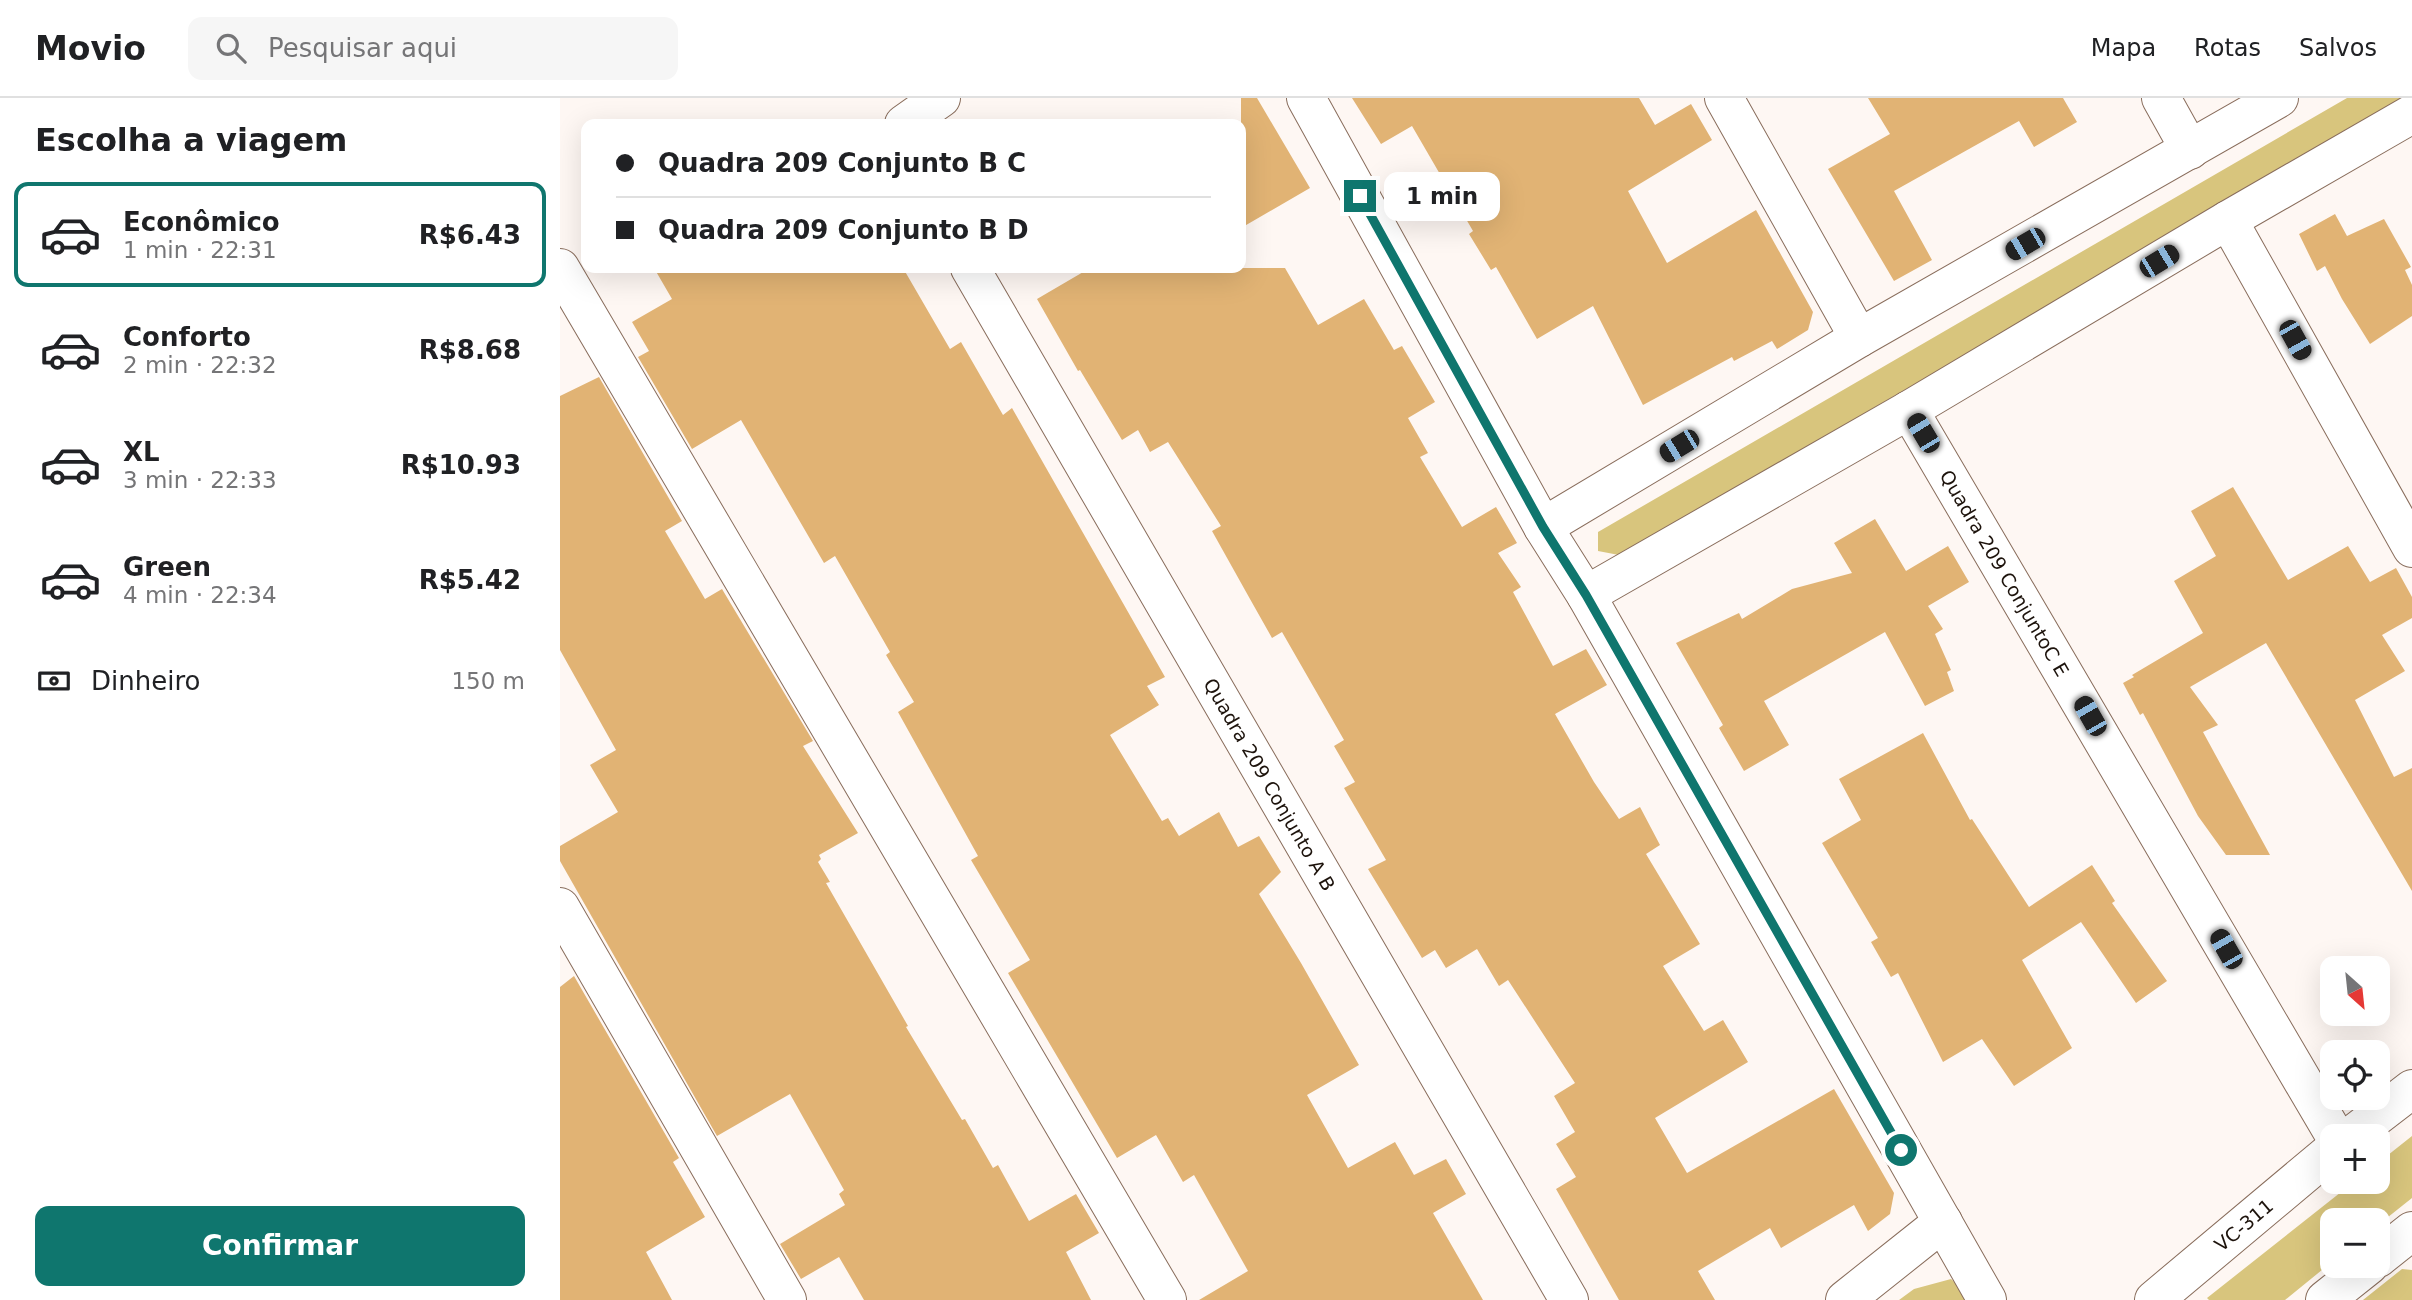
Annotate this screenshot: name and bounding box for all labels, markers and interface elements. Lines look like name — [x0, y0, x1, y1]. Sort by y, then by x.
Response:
search box — [188, 17, 678, 80]
text: Movio — [35, 29, 146, 68]
icon: search — [212, 29, 250, 67]
text: Pesquisar aqui — [268, 33, 457, 63]
text: Mapa — [2091, 34, 2156, 62]
text: Rotas — [2194, 34, 2261, 62]
text: Salvos — [2299, 34, 2377, 62]
text: Escolha a viagem — [35, 121, 347, 159]
text: Quadra 209 Conjunto B C — [658, 148, 1026, 178]
callout: 1 min — [1384, 172, 1500, 220]
route end — [1344, 180, 1376, 212]
text: 1 min — [1406, 183, 1478, 209]
icon: car — [39, 203, 102, 266]
text: Econômico — [123, 207, 280, 237]
text: Quadra 209 Conjunto B D — [658, 215, 1029, 245]
text: R$6.43 — [419, 220, 521, 250]
car — [2002, 224, 2049, 264]
text: 1 min · 22:31 — [123, 237, 277, 263]
car — [2136, 241, 2183, 281]
car — [2276, 317, 2315, 363]
icon: car — [39, 318, 102, 381]
text: Conforto — [123, 322, 251, 352]
text: R$8.68 — [419, 335, 521, 365]
text: 2 min · 22:32 — [123, 352, 277, 378]
car — [1904, 410, 1943, 456]
car — [1656, 426, 1703, 466]
icon: car — [39, 433, 102, 496]
text: XL — [123, 437, 160, 467]
text: R$10.93 — [401, 450, 521, 480]
street label: Quadra 209 ConjuntoC E — [1936, 466, 2074, 680]
text: 3 min · 22:33 — [123, 467, 277, 493]
icon: car — [39, 548, 102, 611]
text: Green — [123, 552, 211, 582]
text: R$5.42 — [419, 565, 521, 595]
text: 4 min · 22:34 — [123, 582, 277, 608]
icon: cash — [35, 662, 73, 700]
text: Dinheiro — [91, 666, 200, 696]
text: 150 m — [451, 668, 525, 694]
street label: Quadra 209 Conjunto A B — [1199, 674, 1340, 895]
car — [2071, 693, 2110, 739]
car — [2207, 926, 2246, 972]
north arrow — [2320, 956, 2390, 1026]
map controls — [2320, 956, 2390, 1278]
button: locate — [2320, 1040, 2390, 1110]
button: + — [2320, 1124, 2390, 1194]
route start — [1885, 1134, 1917, 1166]
street label: VC-311 — [2210, 1194, 2277, 1256]
button: Confirmar — [35, 1206, 525, 1286]
button: − — [2320, 1208, 2390, 1278]

